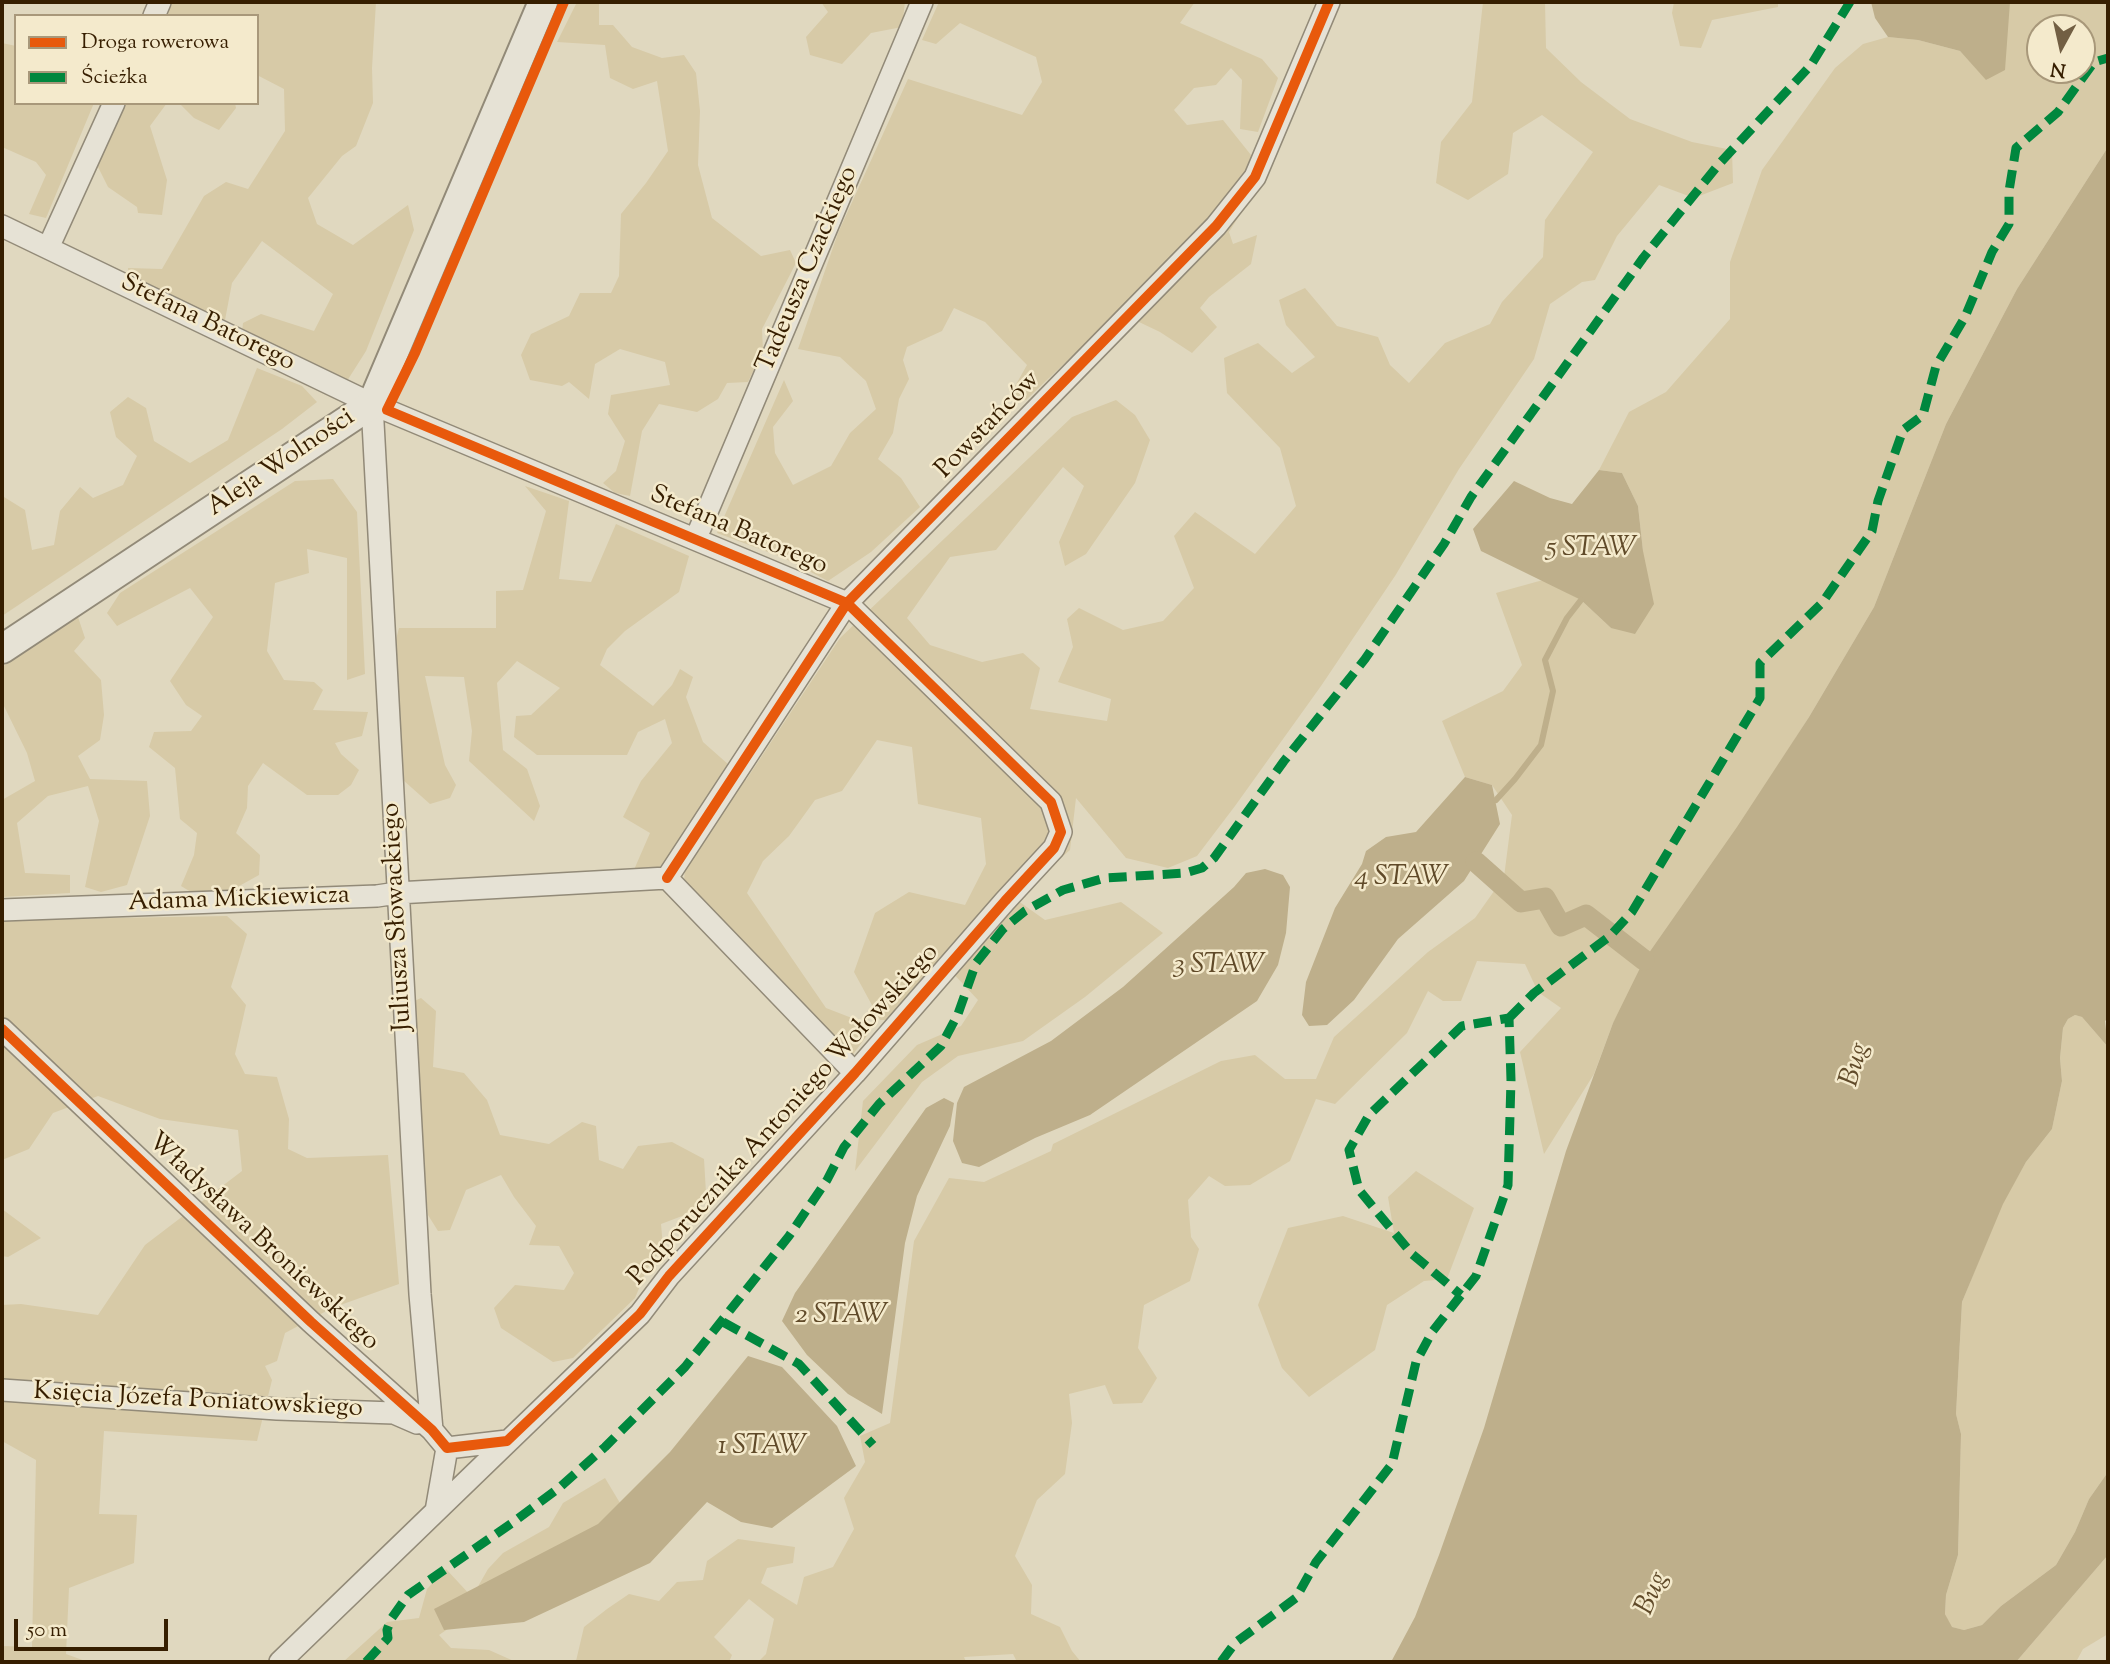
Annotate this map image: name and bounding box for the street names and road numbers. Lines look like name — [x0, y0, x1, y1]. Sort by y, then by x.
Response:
street label: Tadeusza Czackiego — [752, 162, 866, 378]
street label: Stefana Batorego — [115, 268, 299, 380]
street label: Powstańców — [930, 366, 1048, 486]
street label: Aleja Wolności — [202, 403, 362, 525]
street label: Stefana Batorego — [644, 480, 832, 584]
street label: Juliusza Słowackiego — [377, 802, 421, 1032]
street label: Adama Mickiewicza — [128, 882, 350, 920]
street label: Podporucznika Antoniego Wołowskiego — [623, 939, 947, 1293]
street label: Władysława Broniewskiego — [140, 1127, 384, 1359]
street label: Księcia Józefa Poniatowskiego — [32, 1378, 364, 1426]

